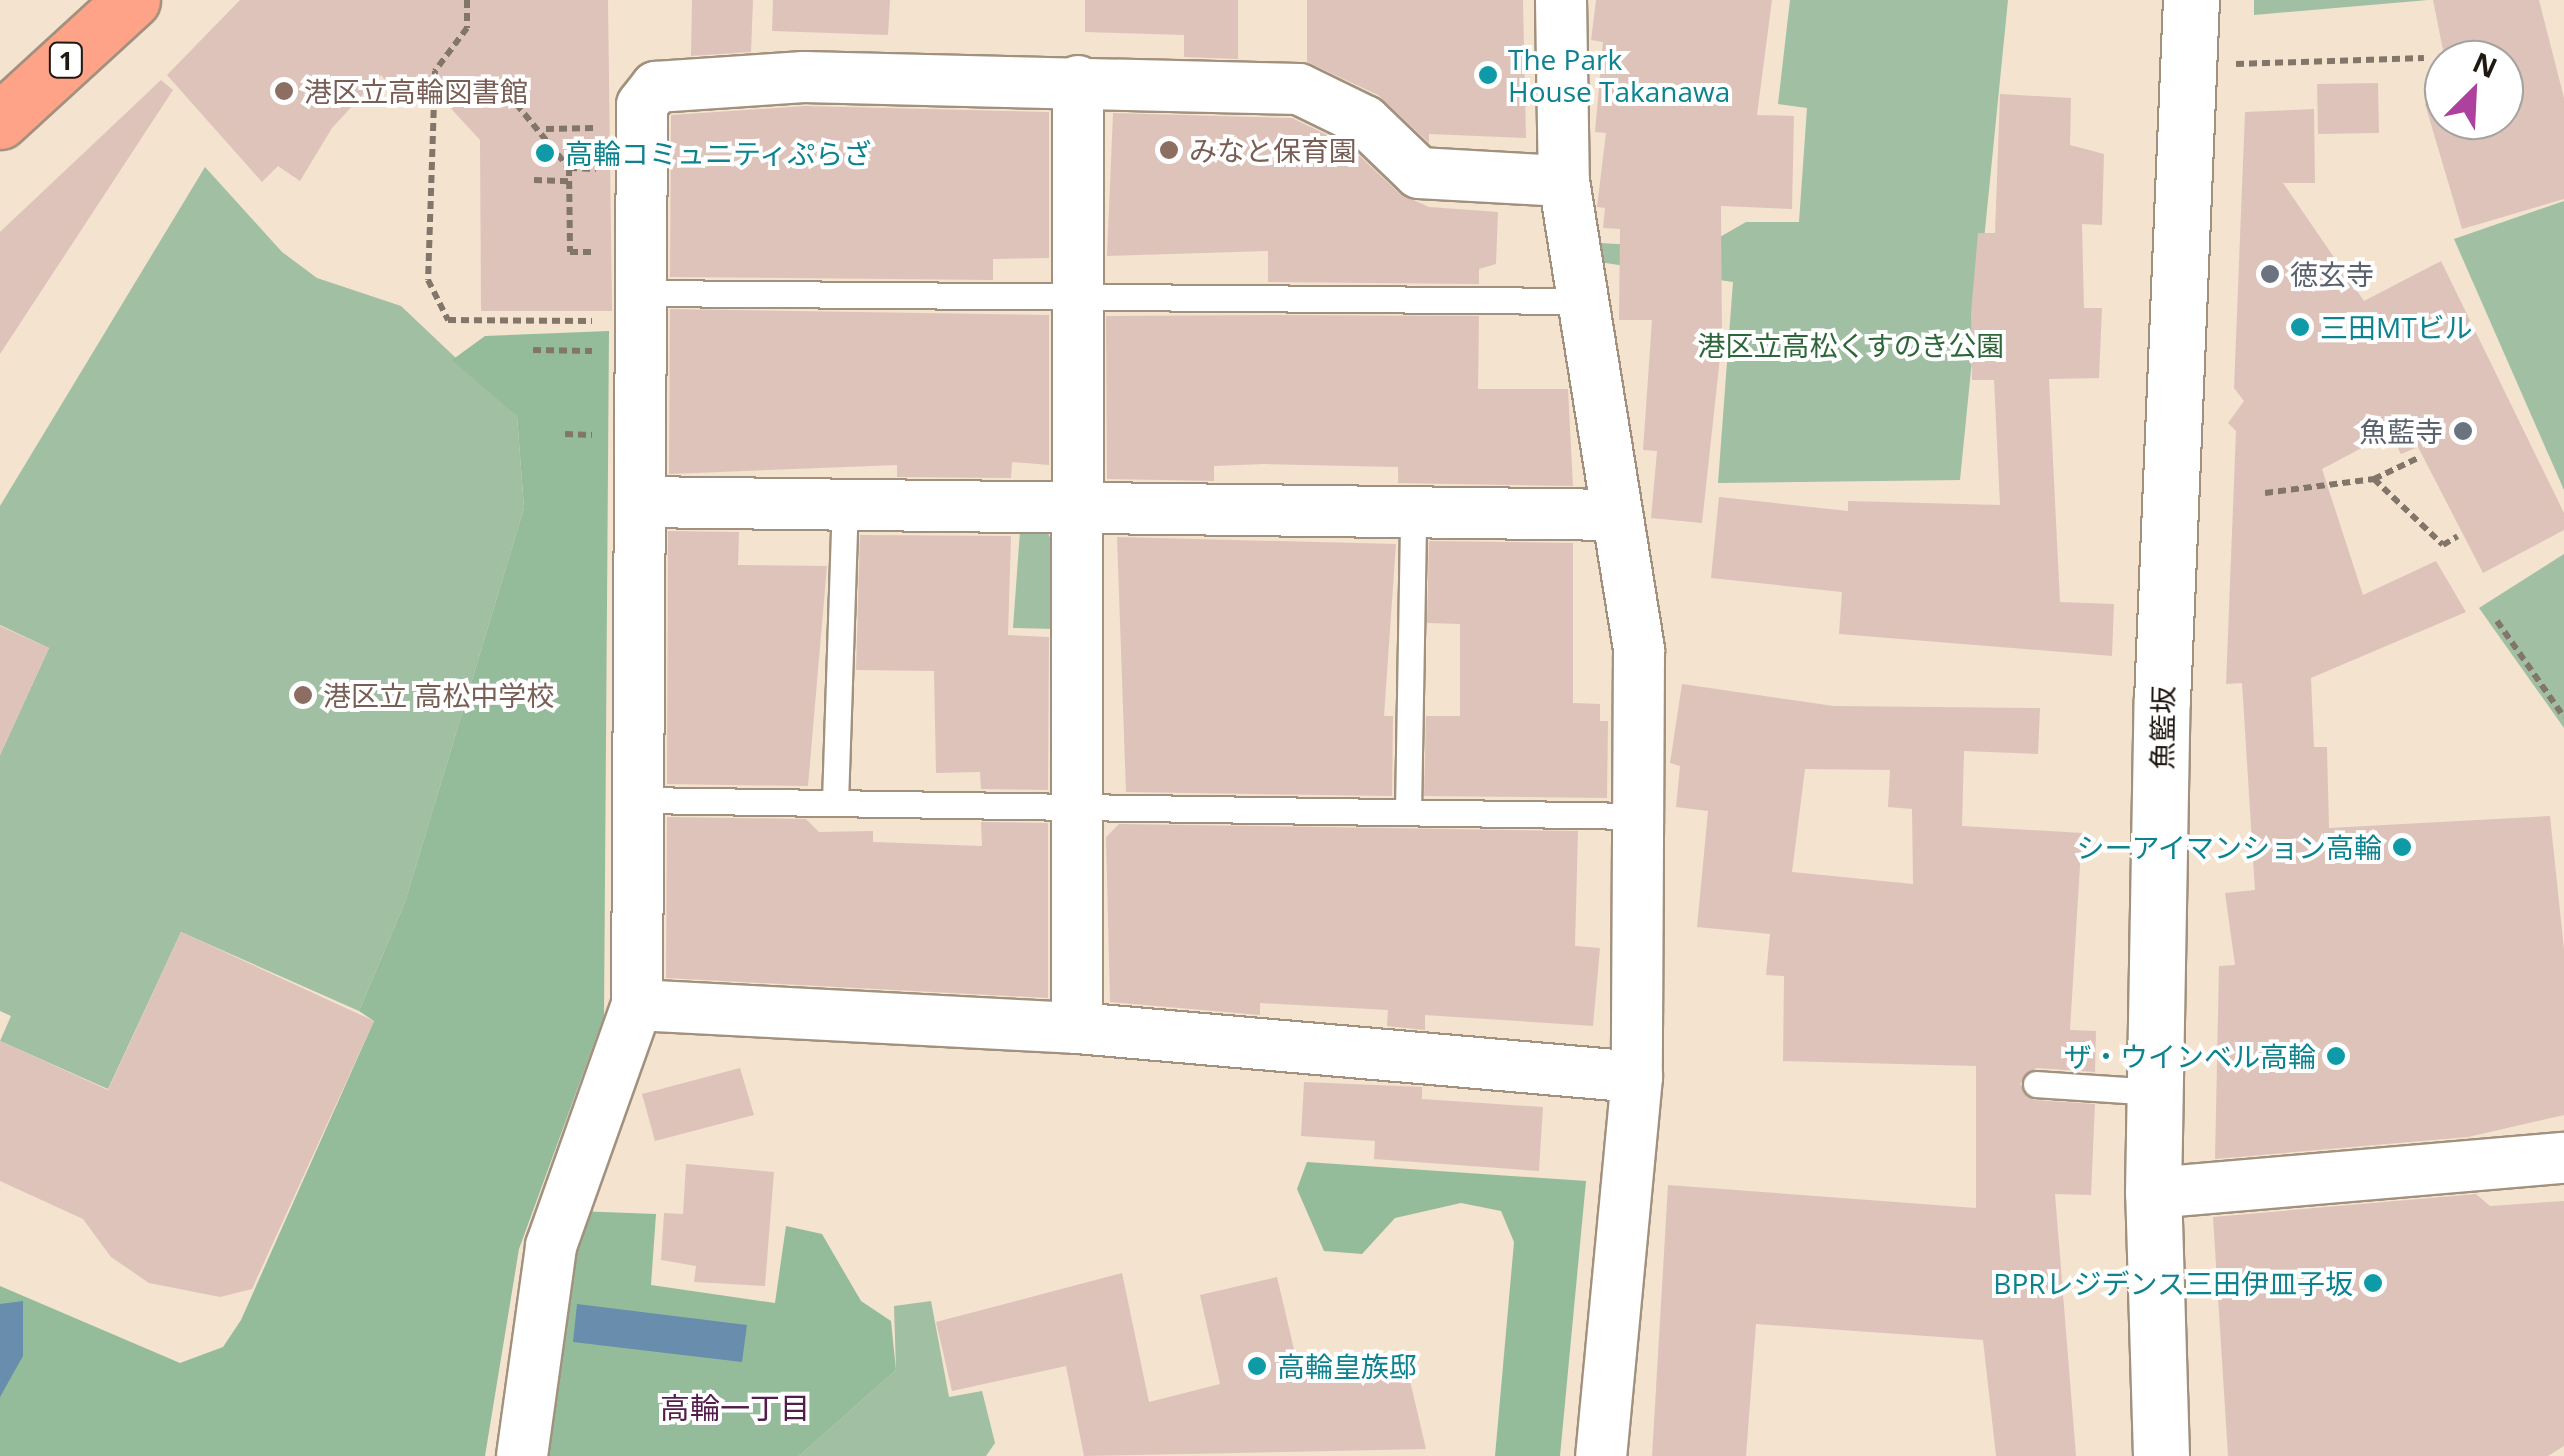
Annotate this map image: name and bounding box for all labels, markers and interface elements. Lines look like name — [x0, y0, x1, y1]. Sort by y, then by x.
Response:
road number: 1 — [48, 40, 84, 80]
north arrow — [2424, 40, 2524, 140]
place label: The Park House Takanawa — [1508, 42, 1730, 108]
text: N — [2467, 42, 2504, 86]
marker: The Park House Takanawa — [1477, 64, 1499, 86]
place label: 港区立高輪図書館 — [304, 74, 528, 108]
marker: 港区立高輪図書館 — [273, 80, 295, 102]
place label: みなと保育園 — [1189, 133, 1357, 167]
place label: 高輪コミュニティぷらざ — [565, 136, 873, 170]
marker: みなと保育園 — [1158, 139, 1180, 161]
marker: 高輪コミュニティぷらざ — [534, 142, 556, 164]
place label: 徳玄寺 — [2290, 257, 2374, 291]
marker: 徳玄寺 — [2259, 263, 2281, 285]
place label: 三田MTビル — [2320, 310, 2473, 344]
marker: 三田MTビル — [2289, 316, 2311, 338]
park label: 港区立高松くすのき公園 — [1697, 328, 2005, 362]
place label: 魚藍寺 — [2359, 414, 2443, 448]
marker: 魚藍寺 — [2452, 420, 2474, 442]
place label: 港区立 高松中学校 — [323, 678, 554, 712]
marker: 港区立 高松中学校 — [292, 684, 314, 706]
street label: 魚籃坂 — [2144, 686, 2180, 770]
place label: シーアイマンション高輪 — [2074, 830, 2382, 864]
marker: シーアイマンション高輪 — [2391, 836, 2413, 858]
place label: ザ・ウインベル高輪 — [2064, 1039, 2316, 1073]
marker: ザ・ウインベル高輪 — [2325, 1045, 2347, 1067]
place label: BPRレジデンス三田伊皿子坂 — [1993, 1266, 2353, 1300]
marker: BPRレジデンス三田伊皿子坂 — [2362, 1272, 2384, 1294]
place label: 高輪皇族邸 — [1277, 1349, 1417, 1383]
marker: 高輪皇族邸 — [1246, 1355, 1268, 1377]
district label: 高輪一丁目 — [660, 1390, 810, 1426]

